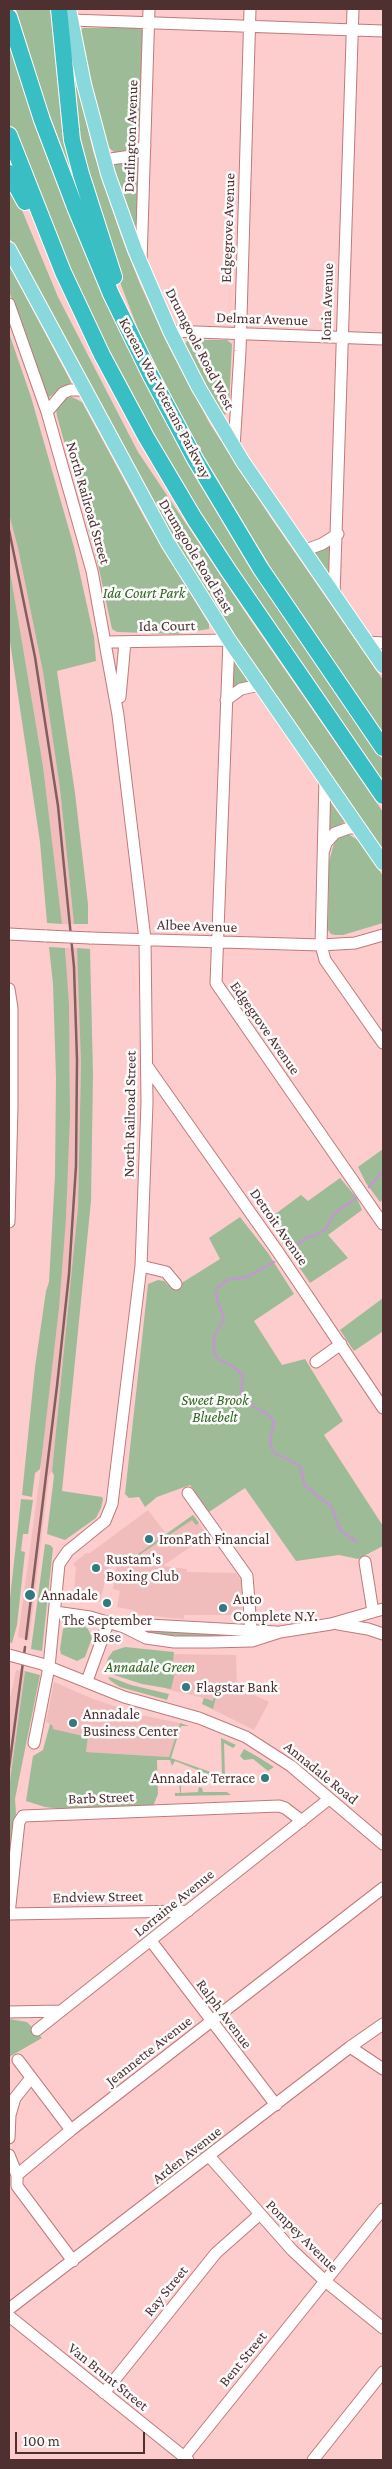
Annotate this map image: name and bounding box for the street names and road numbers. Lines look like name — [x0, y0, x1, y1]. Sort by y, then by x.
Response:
street label: Darlington Avenue — [120, 79, 142, 193]
street label: Edgegrove Avenue — [217, 173, 239, 283]
street label: Ionia Avenue — [317, 263, 337, 341]
street label: Drumgoole Road West — [161, 285, 239, 413]
street label: Delmar Avenue — [216, 308, 308, 330]
street label: Korean War Veterans Parkway — [115, 315, 215, 481]
street label: North Railroad Street — [62, 440, 114, 566]
street label: Drumgoole Road East — [155, 496, 237, 616]
street label: Ida Court — [139, 617, 195, 635]
street label: Albee Avenue — [157, 916, 237, 936]
street label: Edgegrove Avenue — [226, 978, 304, 1078]
street label: North Railroad Street — [120, 1051, 140, 1177]
street label: Detroit Avenue — [246, 1185, 312, 1269]
street label: Annadale Road — [280, 1738, 362, 1808]
street label: Barb Street — [68, 1788, 134, 1808]
street label: Lorraine Avenue — [130, 1865, 218, 1941]
street label: Endview Street — [53, 1887, 143, 1907]
street label: Ralph Avenue — [192, 1976, 256, 2052]
street label: Jeannette Avenue — [102, 2012, 196, 2090]
street label: Arden Avenue — [149, 2122, 225, 2188]
street label: Pompey Avenue — [262, 2196, 342, 2276]
street label: Ray Street — [140, 2262, 192, 2320]
street label: Bent Street — [215, 2328, 271, 2390]
street label: Van Brunt Street — [64, 2339, 152, 2415]

